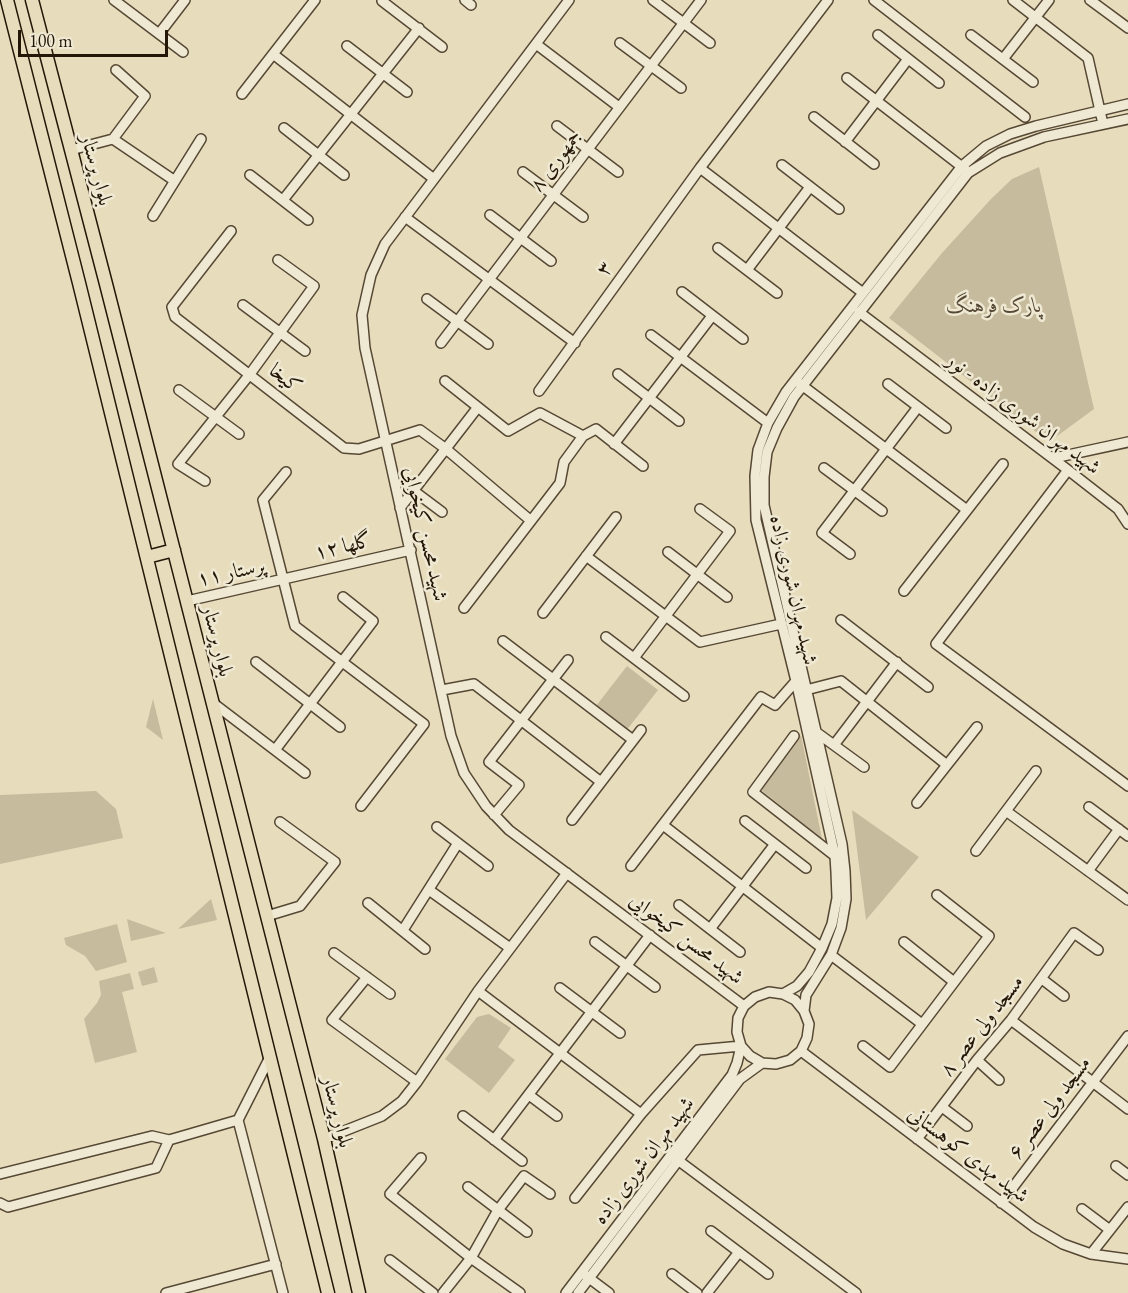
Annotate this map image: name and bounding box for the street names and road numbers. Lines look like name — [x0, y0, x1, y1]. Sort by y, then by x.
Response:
street label: جمهوری ۸ — [524, 125, 588, 197]
street label: بلوار پرستار — [74, 131, 118, 209]
street label: ۳ — [591, 257, 619, 281]
street label: شهید مهران شوری زاده - نور — [941, 348, 1105, 480]
street label: کیخا — [263, 358, 307, 400]
street label: شهید محسن کیخوایی — [397, 465, 453, 603]
street label: شهید مهران شوری زاده — [764, 513, 822, 667]
street label: گلها ۱۲ — [312, 528, 374, 566]
street label: پرستار ۱۱ — [195, 554, 267, 592]
street label: بلوار پرستار — [196, 602, 238, 680]
street label: شهید محسن کیخوایی — [624, 888, 748, 990]
street label: مسجد ولی عصر ۸ — [935, 970, 1029, 1082]
street label: مسجد ولی عصر ۶ — [1003, 1052, 1097, 1164]
street label: بلوار پرستار — [316, 1073, 358, 1151]
street label: شهید مهران شوری زاده — [588, 1092, 700, 1230]
street label: شهید مهدی کوهستانی — [902, 1101, 1034, 1209]

